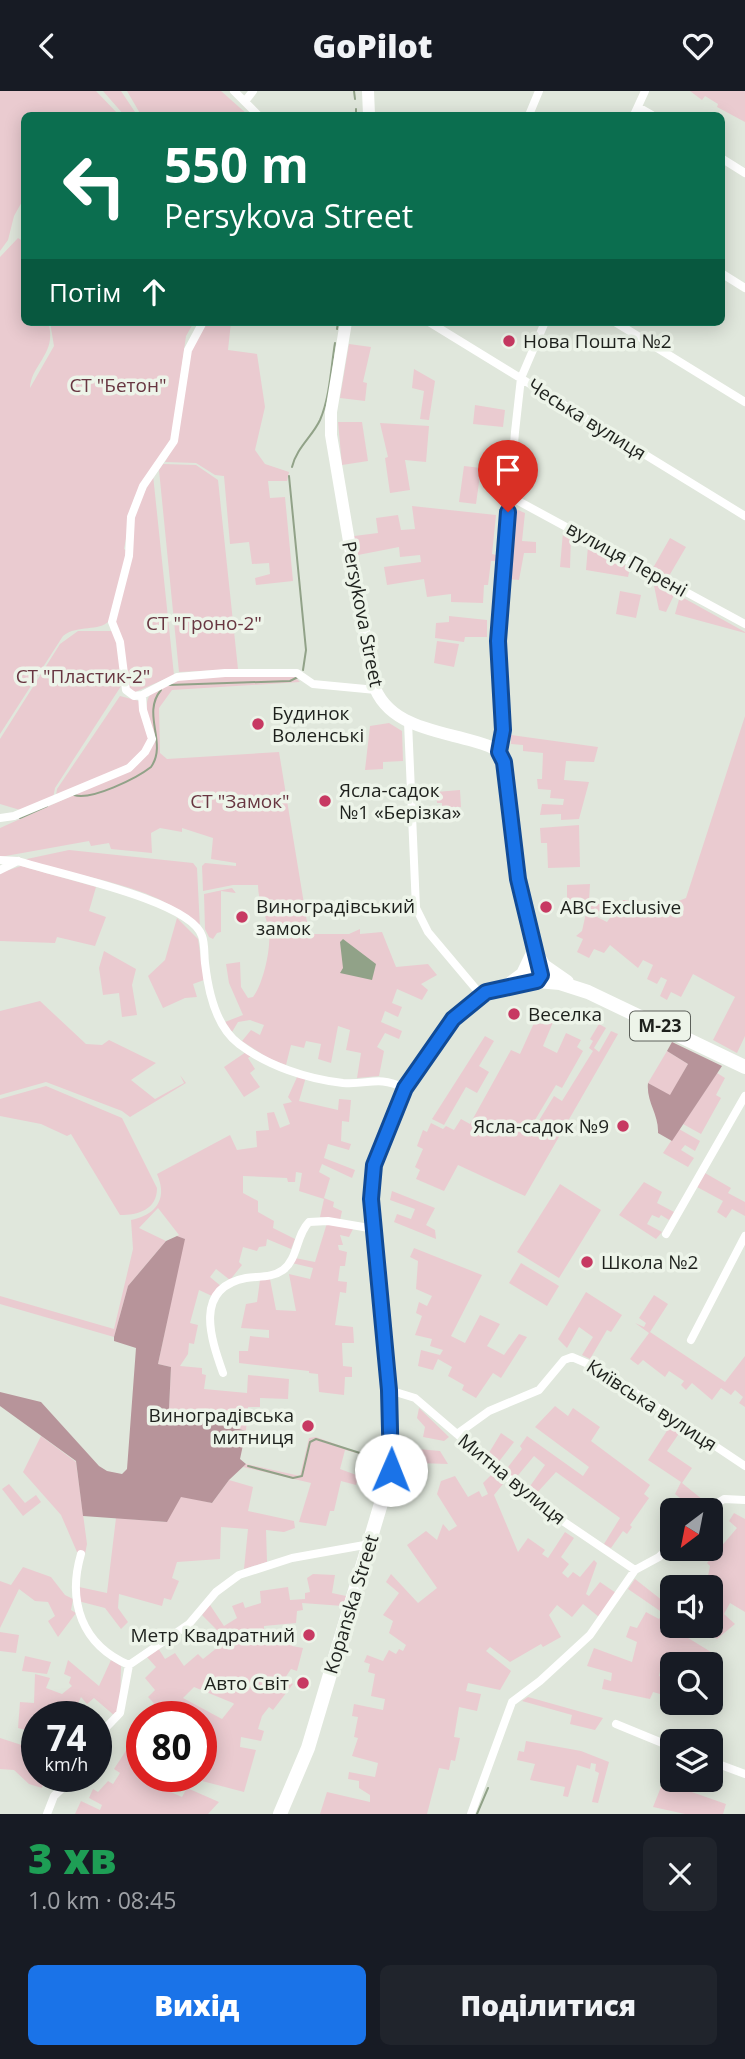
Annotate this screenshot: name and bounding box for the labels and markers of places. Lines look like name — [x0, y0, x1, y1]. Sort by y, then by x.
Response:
place label: Нова Пошта №2 — [523, 328, 672, 354]
marker: Нова Пошта №2 — [501, 333, 517, 349]
pin — [478, 440, 538, 512]
place label: Будинок Воленські — [272, 700, 364, 748]
marker: Будинок Воленські — [250, 716, 266, 732]
place label: Ясла-садок №1 «Берізка» — [339, 777, 461, 825]
marker: Ясла-садок №1 «Берізка» — [317, 793, 333, 809]
place label: Виноградівський замок — [256, 893, 415, 941]
place label: ABC Exclusive — [560, 894, 681, 920]
marker: ABC Exclusive — [538, 899, 554, 915]
marker: Виноградівський замок — [234, 909, 250, 925]
place label: Веселка — [528, 1001, 602, 1027]
marker: Веселка — [506, 1006, 522, 1022]
place label: Ясла-садок №9 — [473, 1113, 609, 1139]
marker: Ясла-садок №9 — [615, 1118, 631, 1134]
place label: Школа №2 — [601, 1249, 698, 1275]
marker: Школа №2 — [579, 1254, 595, 1270]
place label: Виноградівська митниця — [149, 1402, 294, 1450]
marker: Виноградівська митниця — [300, 1418, 316, 1434]
place label: Метр Квадратний — [130, 1622, 295, 1648]
marker: Метр Квадратний — [301, 1627, 317, 1643]
place label: Авто Світ — [204, 1670, 289, 1696]
marker: Авто Світ — [295, 1675, 311, 1691]

